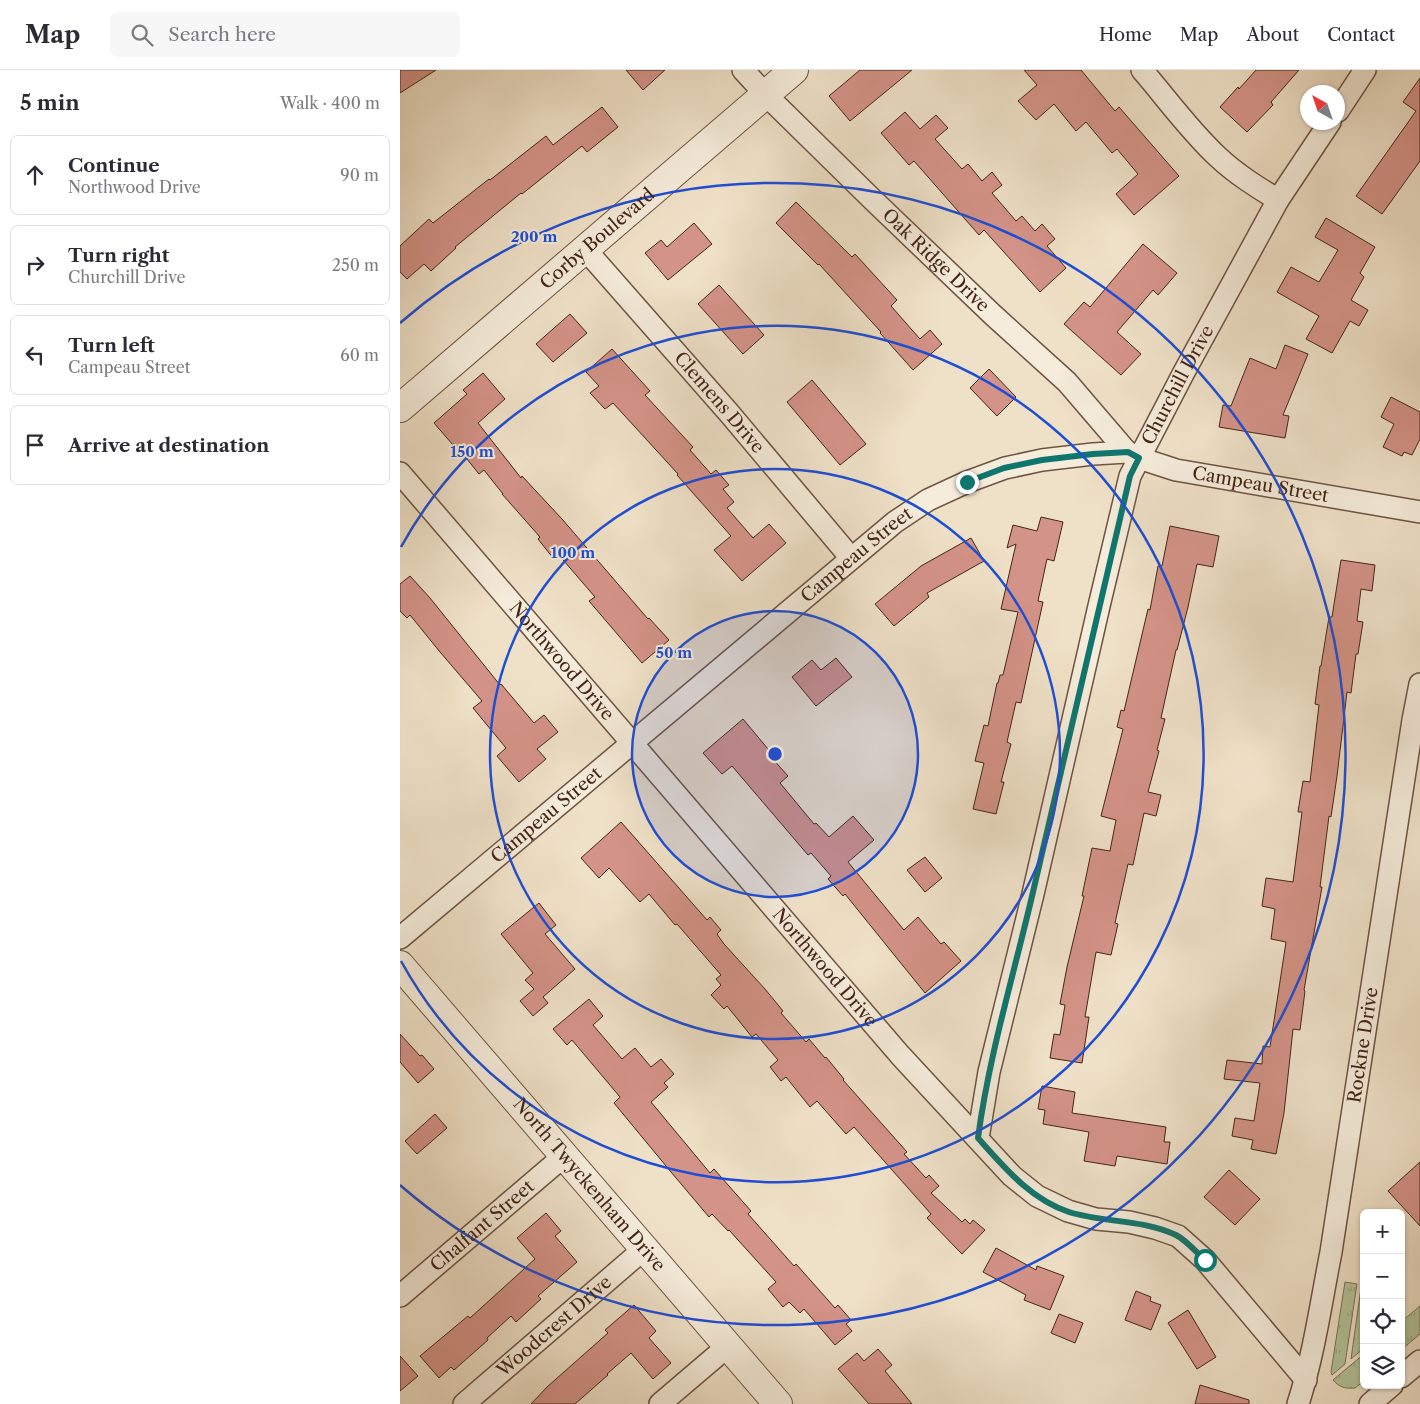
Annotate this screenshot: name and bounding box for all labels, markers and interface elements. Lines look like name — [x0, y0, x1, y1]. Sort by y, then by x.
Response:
search box — [110, 12, 460, 57]
text: Map — [25, 20, 80, 49]
icon: search — [128, 21, 156, 49]
text: Search here — [168, 23, 276, 46]
text: Home — [1099, 24, 1152, 46]
text: Map — [1180, 24, 1218, 46]
text: About — [1246, 24, 1299, 46]
text: Contact — [1327, 24, 1395, 46]
north arrow — [1300, 85, 1345, 130]
text: 5 min — [20, 90, 80, 115]
text: Walk · 400 m — [280, 93, 380, 113]
text: Continue — [68, 154, 160, 177]
icon: ahead — [21, 161, 49, 189]
text: 90 m — [340, 165, 379, 185]
text: Northwood Drive — [68, 177, 201, 197]
street label: Corby Boulevard — [535, 183, 659, 294]
street label: Oak Ridge Drive — [878, 204, 994, 317]
text: 200 m — [511, 227, 557, 246]
text: Turn right — [68, 244, 169, 267]
icon: right — [21, 251, 49, 279]
text: 250 m — [332, 255, 379, 275]
text: Churchill Drive — [68, 267, 185, 287]
street label: Churchill Drive — [1137, 322, 1218, 449]
text: Turn left — [68, 334, 155, 357]
icon: left — [21, 341, 49, 369]
text: 60 m — [340, 345, 379, 365]
street label: Clemens Drive — [669, 347, 769, 458]
text: Campeau Street — [68, 357, 190, 377]
icon: arrive — [21, 431, 49, 459]
text: Arrive at destination — [68, 434, 269, 457]
text: 150 m — [450, 442, 494, 461]
street label: Campeau Street — [1191, 462, 1331, 507]
route end — [956, 471, 979, 494]
street label: Campeau Street — [796, 502, 917, 607]
text: 100 m — [551, 543, 595, 562]
street label: Northwood Drive — [505, 597, 619, 725]
text: 50 m — [656, 643, 692, 662]
centre of rings — [766, 745, 784, 763]
street label: Campeau Street — [486, 762, 607, 868]
street label: Northwood Drive — [768, 904, 882, 1031]
street label: Rockne Drive — [1343, 986, 1383, 1105]
street label: North Twyckenham Drive — [508, 1093, 670, 1276]
street label: Chalfant Street — [426, 1175, 539, 1276]
map controls — [1360, 1209, 1405, 1389]
button: + — [1360, 1209, 1405, 1254]
route start — [1194, 1249, 1217, 1272]
button: − — [1360, 1254, 1405, 1299]
street label: Woodcrest Drive — [492, 1271, 616, 1382]
button: locate — [1360, 1299, 1405, 1344]
button: layers — [1360, 1344, 1405, 1389]

